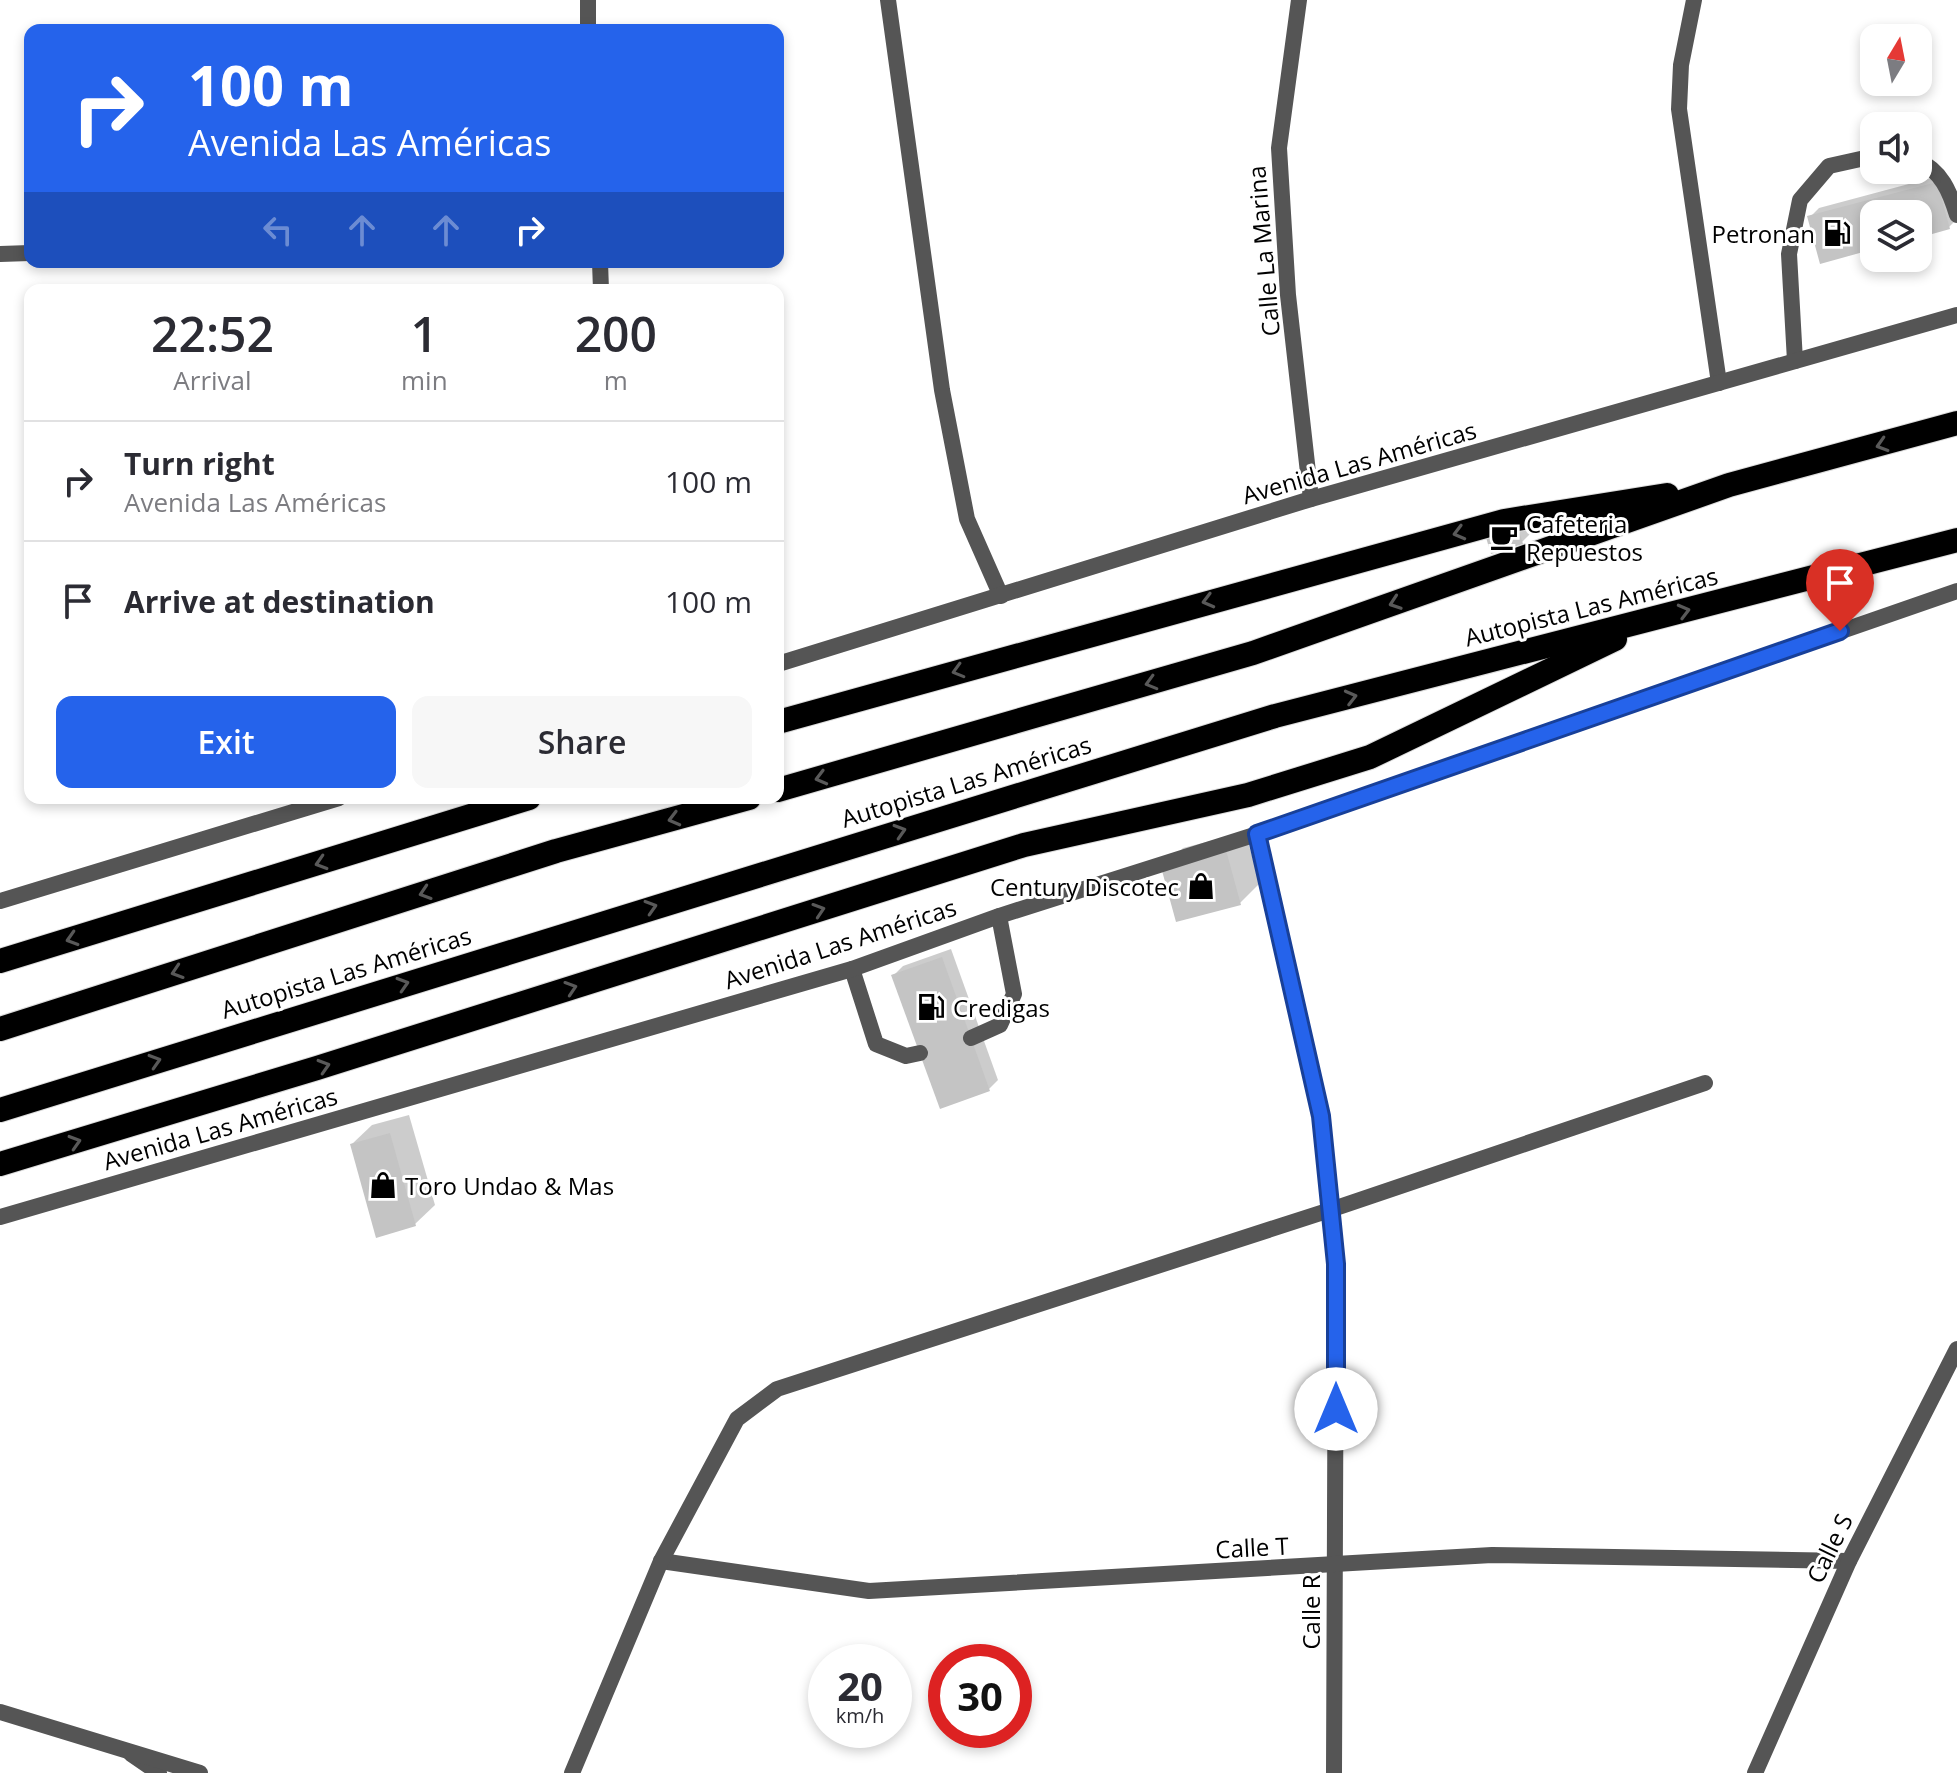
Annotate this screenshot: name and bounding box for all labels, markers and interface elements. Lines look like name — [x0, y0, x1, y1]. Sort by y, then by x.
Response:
north arrow — [1860, 24, 1932, 96]
map controls — [1860, 24, 1932, 272]
text: 100 m — [188, 46, 354, 122]
icon: right — [56, 56, 160, 160]
button: sound — [1860, 112, 1932, 184]
text: Avenida Las Américas — [188, 118, 551, 167]
street label: Calle La Marina — [1239, 164, 1287, 338]
button: layers — [1860, 200, 1932, 272]
icon: left — [256, 208, 300, 252]
icon: ahead — [340, 208, 384, 252]
icon: ahead — [424, 208, 468, 252]
icon: right — [508, 208, 552, 252]
place label: Petronan — [1712, 217, 1815, 250]
fuel station icon: Petronan — [1822, 218, 1852, 248]
text: 22:52 — [151, 301, 274, 366]
text: 1 — [411, 301, 438, 366]
text: 200 — [575, 301, 657, 366]
text: Arrival — [173, 362, 252, 398]
text: min — [401, 362, 448, 398]
text: m — [604, 362, 628, 398]
street label: Avenida Las Américas — [1238, 413, 1480, 511]
one-way arrow — [1876, 436, 1890, 452]
text: Turn right — [124, 443, 275, 484]
icon: right — [56, 459, 100, 503]
text: 100 m — [665, 461, 752, 502]
text: Avenida Las Américas — [124, 484, 386, 520]
place label: Cafeteria Repuestos — [1526, 507, 1643, 568]
cafe icon: Cafeteria Repuestos — [1489, 522, 1519, 552]
one-way arrow — [1453, 524, 1467, 541]
pin — [1806, 549, 1874, 631]
street label: Autopista Las Américas — [1461, 559, 1721, 653]
icon: arrive — [1818, 561, 1862, 605]
icon: arrive — [56, 579, 100, 623]
text: Arrive at destination — [124, 581, 435, 622]
text: 100 m — [665, 581, 752, 622]
one-way arrow — [1202, 592, 1216, 608]
one-way arrow — [1389, 593, 1403, 610]
one-way arrow — [1676, 604, 1690, 621]
one-way arrow — [952, 662, 965, 679]
one-way arrow — [1145, 674, 1159, 690]
one-way arrow — [1343, 689, 1357, 706]
button: Exit — [56, 696, 396, 788]
button: Share — [412, 696, 752, 788]
street label: Autopista Las Américas — [837, 727, 1095, 835]
one-way arrow — [814, 769, 828, 786]
one-way arrow — [667, 809, 681, 826]
one-way arrow — [892, 824, 906, 840]
one-way arrow — [314, 854, 328, 870]
place label: Century Discotec — [990, 870, 1179, 903]
shop icon: Century Discotec — [1186, 871, 1216, 901]
one-way arrow — [418, 884, 432, 900]
street label: Avenida Las Américas — [720, 890, 960, 996]
one-way arrow — [644, 900, 658, 916]
one-way arrow — [812, 903, 826, 919]
street label: Autopista Las Américas — [217, 918, 475, 1026]
one-way arrow — [66, 930, 80, 946]
one-way arrow — [171, 963, 185, 979]
one-way arrow — [395, 977, 409, 993]
one-way arrow — [564, 981, 578, 997]
place label: Credigas — [953, 991, 1050, 1024]
fuel station icon: Credigas — [916, 992, 946, 1022]
one-way arrow — [147, 1055, 161, 1071]
one-way arrow — [316, 1059, 330, 1075]
street label: Avenida Las Américas — [99, 1079, 341, 1177]
one-way arrow — [67, 1135, 81, 1151]
place label: Toro Undao & Mas — [405, 1169, 614, 1202]
shop icon: Toro Undao & Mas — [368, 1170, 398, 1200]
position arrow — [1294, 1367, 1378, 1451]
street label: Calle S — [1798, 1508, 1860, 1588]
street label: Calle T — [1214, 1529, 1290, 1565]
street label: Calle R — [1294, 1574, 1327, 1650]
speed limit sign: 30 — [928, 1644, 1032, 1748]
text: 20 — [837, 1658, 883, 1713]
text: km/h — [836, 1702, 884, 1729]

